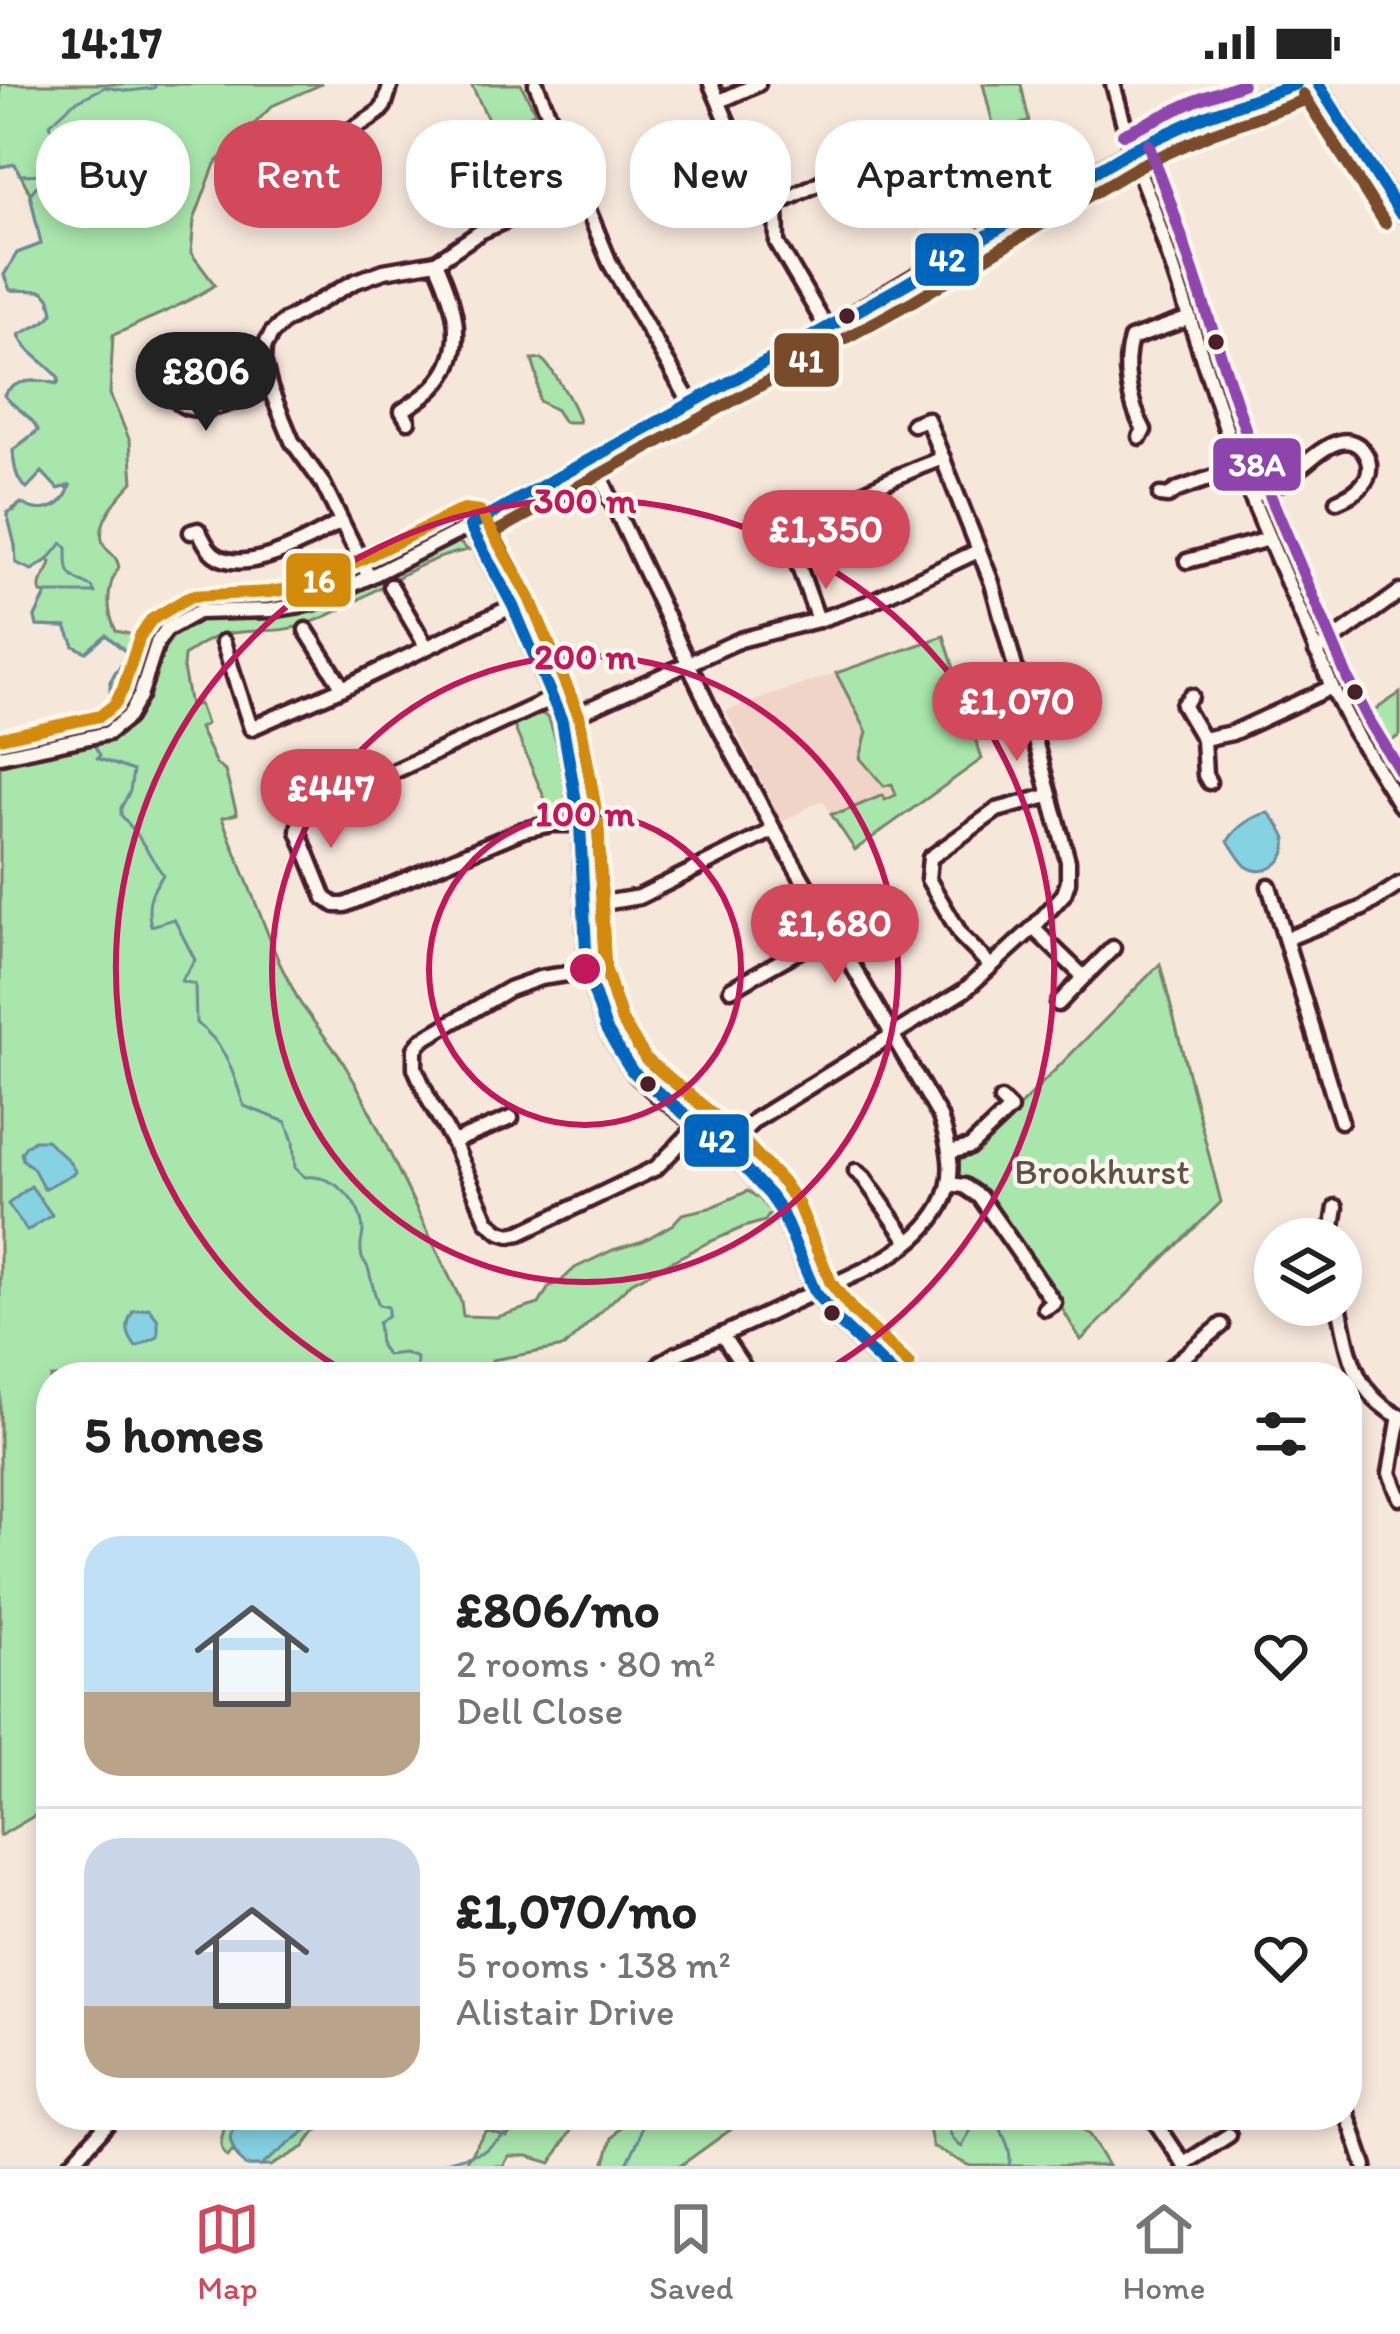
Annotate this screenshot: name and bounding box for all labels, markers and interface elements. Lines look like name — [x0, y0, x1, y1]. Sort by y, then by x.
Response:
text: 14:17 — [60, 15, 162, 69]
chip: Buy — [36, 120, 190, 228]
chip: Rent — [214, 120, 382, 228]
chip: Filters — [406, 120, 606, 228]
chip: New — [630, 120, 791, 228]
chip: Apartment — [815, 120, 1095, 228]
line badge: 42 — [913, 231, 981, 288]
text: 42 — [928, 240, 966, 279]
unlabelled marker — [836, 305, 858, 327]
line badge: 41 — [772, 331, 841, 389]
unlabelled marker — [1205, 331, 1227, 353]
pin: £806 — [135, 332, 277, 434]
text: 41 — [788, 341, 824, 380]
text: £806 — [163, 347, 249, 394]
line badge: 38A — [1211, 436, 1303, 493]
text: 38A — [1228, 445, 1286, 484]
text: 300 m — [534, 479, 637, 522]
pin: £1,350 — [728, 490, 924, 592]
text: £1,350 — [769, 505, 883, 552]
line badge: 16 — [284, 551, 353, 609]
text: 16 — [303, 561, 335, 600]
text: 200 m — [534, 635, 637, 678]
pin: £1,070 — [919, 662, 1115, 764]
text: £1,070 — [959, 677, 1075, 724]
unlabelled marker — [1344, 681, 1366, 703]
pin: £447 — [260, 749, 402, 851]
text: £447 — [287, 764, 375, 811]
text: 100 m — [535, 792, 635, 835]
pin: £1,680 — [737, 884, 933, 986]
text: £1,680 — [778, 899, 892, 946]
centre of rings — [564, 948, 606, 990]
unlabelled marker — [637, 1073, 659, 1095]
line badge: 42 — [682, 1112, 751, 1169]
text: 42 — [698, 1121, 736, 1160]
park label: Brookhurst — [1014, 1150, 1190, 1193]
map controls — [1254, 1218, 1362, 1326]
button: layers — [1254, 1218, 1362, 1326]
unlabelled marker — [821, 1302, 843, 1324]
icon: filters — [1248, 1401, 1314, 1467]
text: 5 homes — [84, 1404, 264, 1465]
text: £806/mo — [456, 1579, 660, 1640]
icon: home — [180, 1584, 324, 1728]
icon: heart — [1248, 1623, 1314, 1689]
text: 2 rooms · 80 m² — [456, 1640, 716, 1687]
text: Dell Close — [456, 1687, 623, 1734]
text: £1,070/mo — [456, 1880, 697, 1941]
icon: home — [180, 1886, 324, 2030]
icon: heart — [1248, 1925, 1314, 1991]
text: 5 rooms · 138 m² — [456, 1941, 731, 1988]
text: Alistair Drive — [456, 1988, 674, 2035]
tab: Map — [194, 2196, 260, 2307]
tab: Saved — [649, 2196, 734, 2307]
tab: Home — [1122, 2196, 1206, 2307]

